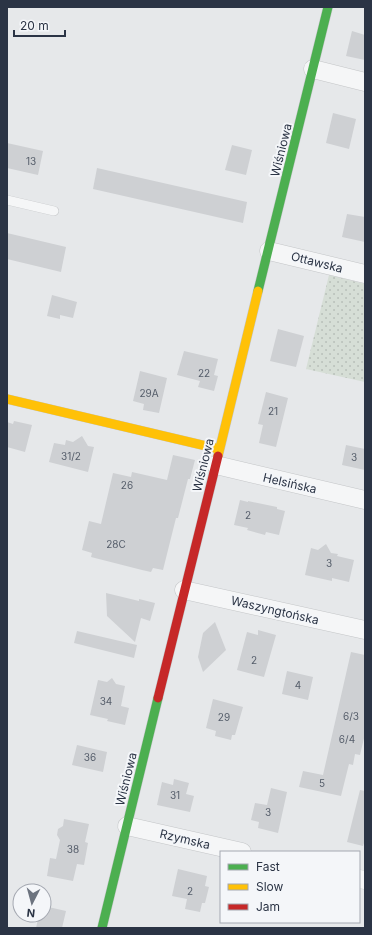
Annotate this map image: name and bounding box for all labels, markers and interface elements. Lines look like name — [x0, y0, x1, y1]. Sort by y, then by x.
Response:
scale bar — [14, 12, 65, 38]
text: 20 m — [20, 18, 49, 33]
street label: Wiśniowa — [267, 122, 295, 178]
house number: 13 — [26, 155, 36, 167]
street label: Ottawska — [289, 248, 345, 276]
house number: 22 — [198, 367, 210, 379]
house number: 29A — [139, 387, 159, 399]
house number: 21 — [268, 405, 278, 417]
street label: Wiśniowa — [189, 437, 217, 493]
house number: 31/2 — [61, 450, 81, 462]
house number: 3 — [351, 451, 357, 463]
street label: Helsińska — [262, 470, 318, 496]
house number: 26 — [121, 479, 133, 491]
house number: 2 — [245, 509, 251, 521]
house number: 28C — [106, 538, 126, 550]
house number: 3 — [326, 557, 332, 569]
street label: Waszyngtońska — [230, 593, 320, 627]
house number: 2 — [251, 654, 257, 666]
house number: 4 — [295, 679, 301, 691]
house number: 34 — [100, 695, 112, 707]
house number: 6/3 — [343, 710, 359, 722]
house number: 29 — [218, 711, 230, 723]
house number: 6/4 — [339, 733, 355, 745]
house number: 36 — [84, 751, 96, 763]
street label: Wiśniowa — [112, 751, 140, 807]
house number: 5 — [319, 777, 325, 789]
house number: 31 — [170, 789, 180, 801]
house number: 3 — [265, 806, 271, 818]
street label: Rzymska — [158, 826, 212, 852]
house number: 38 — [67, 843, 79, 855]
legend — [220, 851, 360, 923]
text: Fast — [256, 859, 280, 874]
text: Slow — [256, 879, 284, 894]
north arrow — [12, 883, 52, 923]
house number: 2 — [187, 885, 193, 897]
text: Jam — [256, 899, 280, 914]
text: N — [26, 906, 36, 920]

